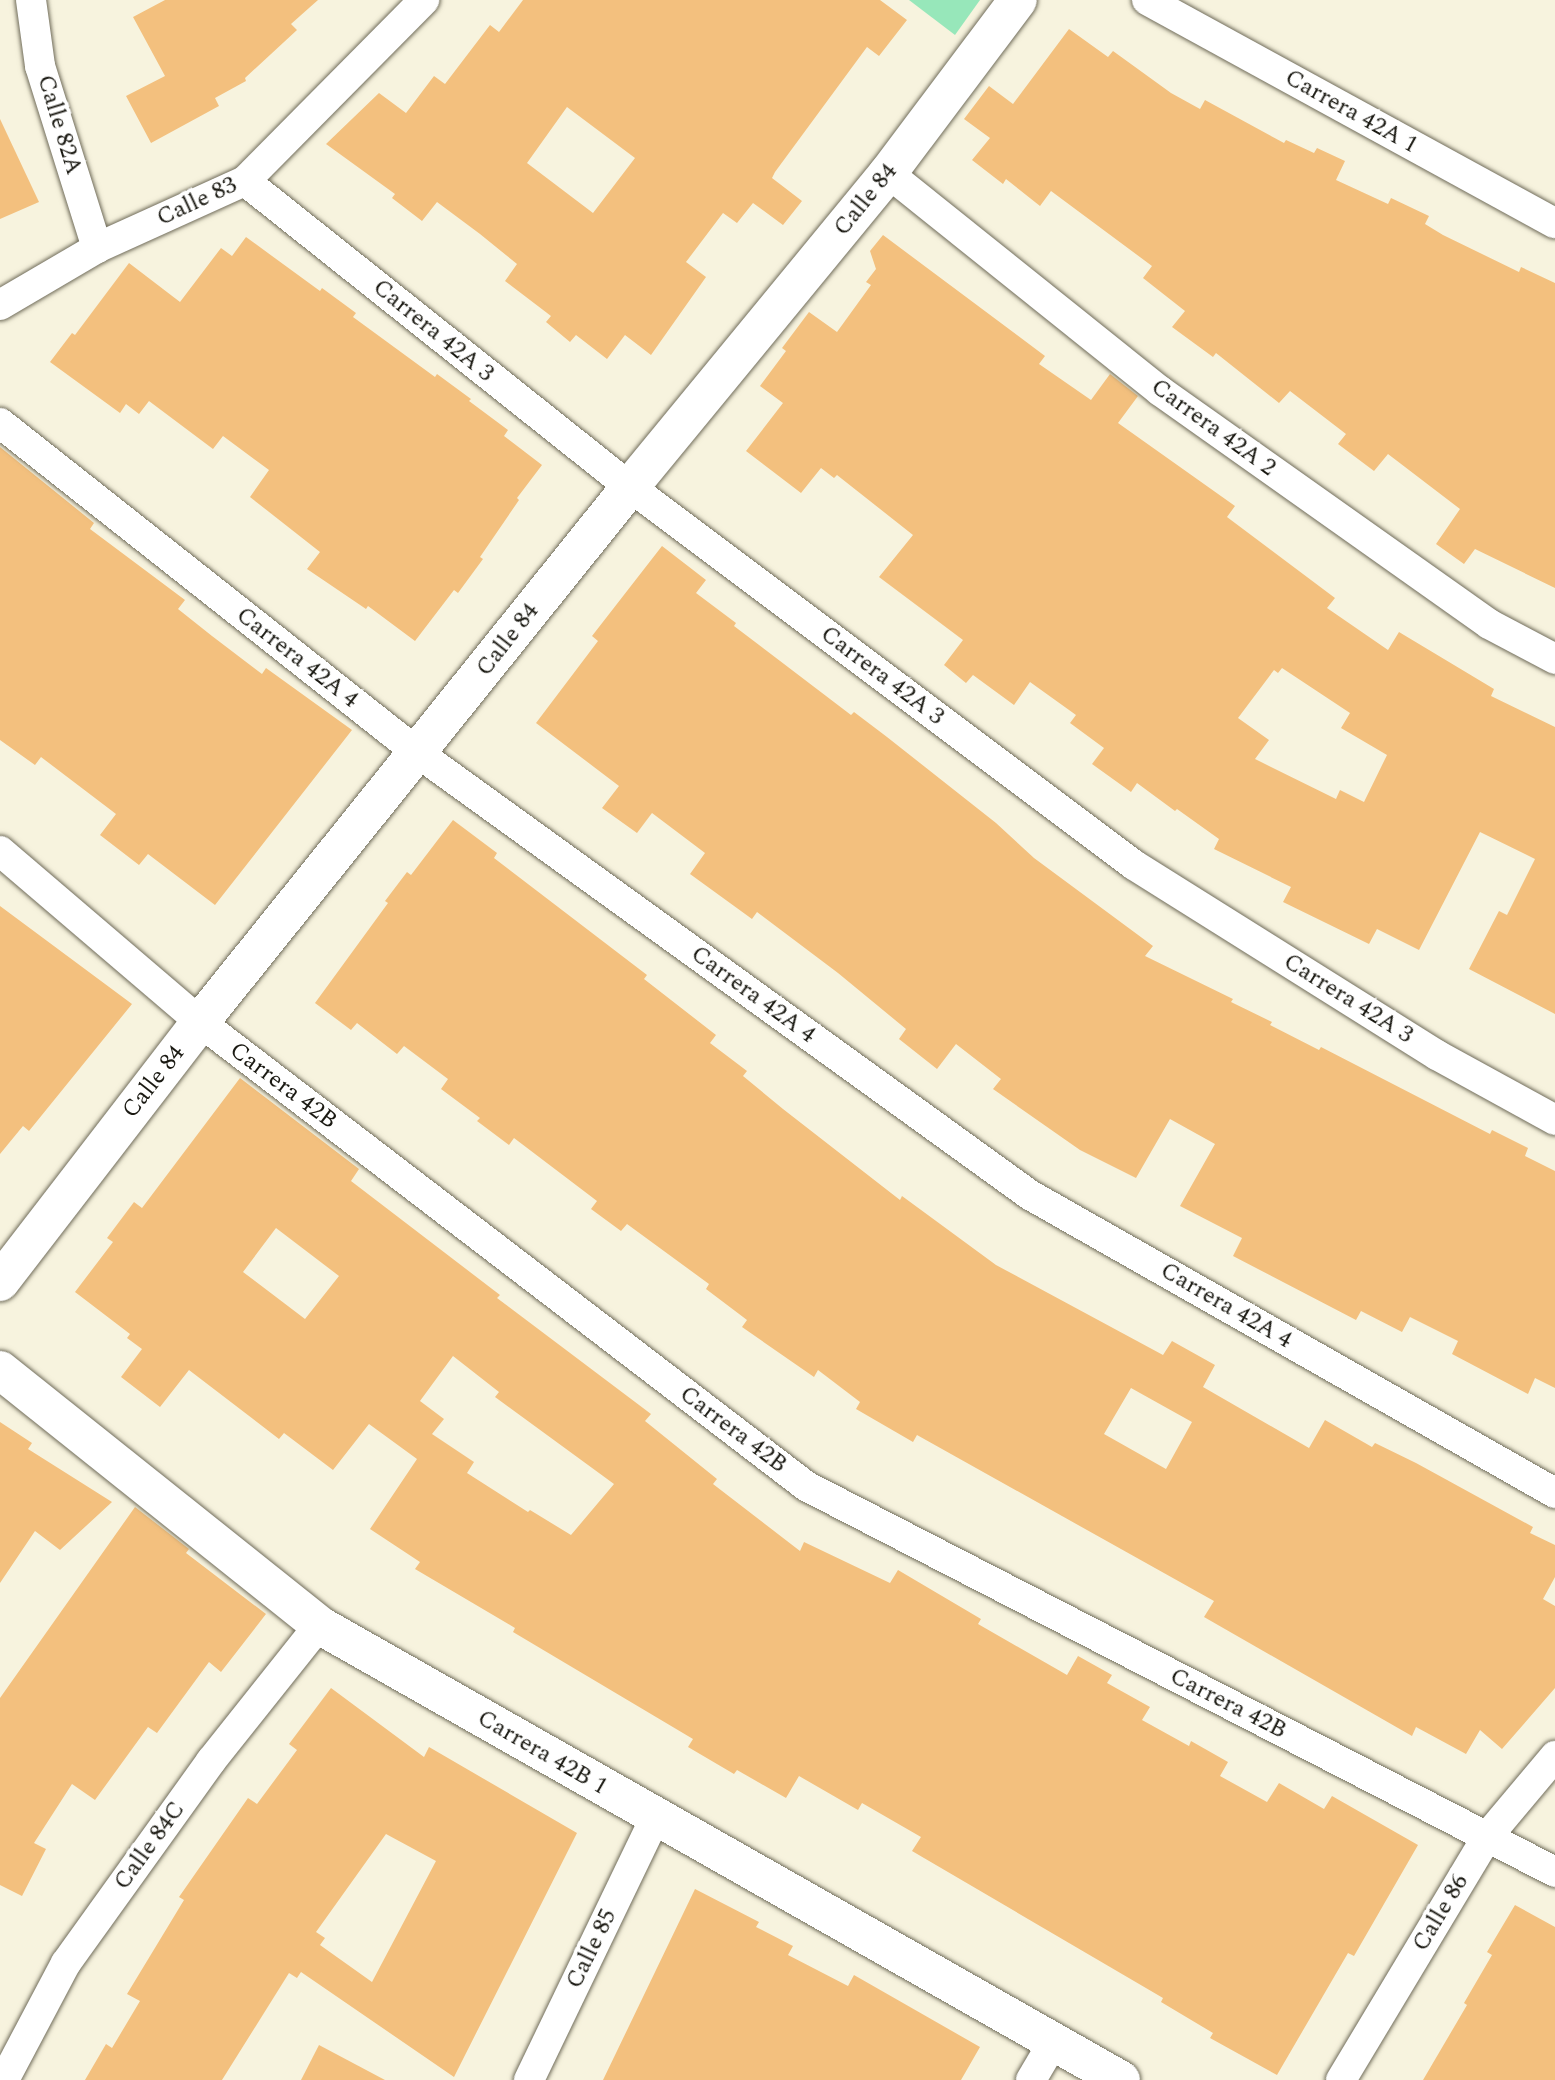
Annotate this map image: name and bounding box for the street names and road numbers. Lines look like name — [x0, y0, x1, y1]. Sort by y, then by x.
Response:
street label: Carrera 42A 1 — [1280, 64, 1422, 160]
street label: Calle 82A — [30, 72, 88, 178]
street label: Calle 84 — [828, 158, 904, 242]
street label: Calle 83 — [153, 171, 241, 233]
street label: Carrera 42A 3 — [367, 273, 499, 389]
street label: Carrera 42A 2 — [1145, 373, 1281, 483]
street label: Calle 84 — [471, 598, 545, 682]
street label: Carrera 42A 4 — [230, 601, 364, 715]
street label: Carrera 42A 3 — [815, 620, 949, 732]
street label: Carrera 42A 4 — [685, 940, 821, 1050]
street label: Carrera 42A 3 — [1278, 948, 1418, 1050]
street label: Carrera 42B — [224, 1036, 342, 1136]
street label: Calle 84 — [117, 1040, 191, 1124]
street label: Carrera 42A 4 — [1155, 1257, 1297, 1355]
street label: Carrera 42B — [674, 1380, 792, 1480]
street label: Carrera 42B — [1165, 1662, 1291, 1746]
street label: Carrera 42B 1 — [472, 1704, 612, 1802]
street label: Calle 84C — [108, 1796, 192, 1896]
street label: Calle 86 — [1407, 1869, 1475, 1957]
street label: Calle 85 — [560, 1905, 624, 1993]

